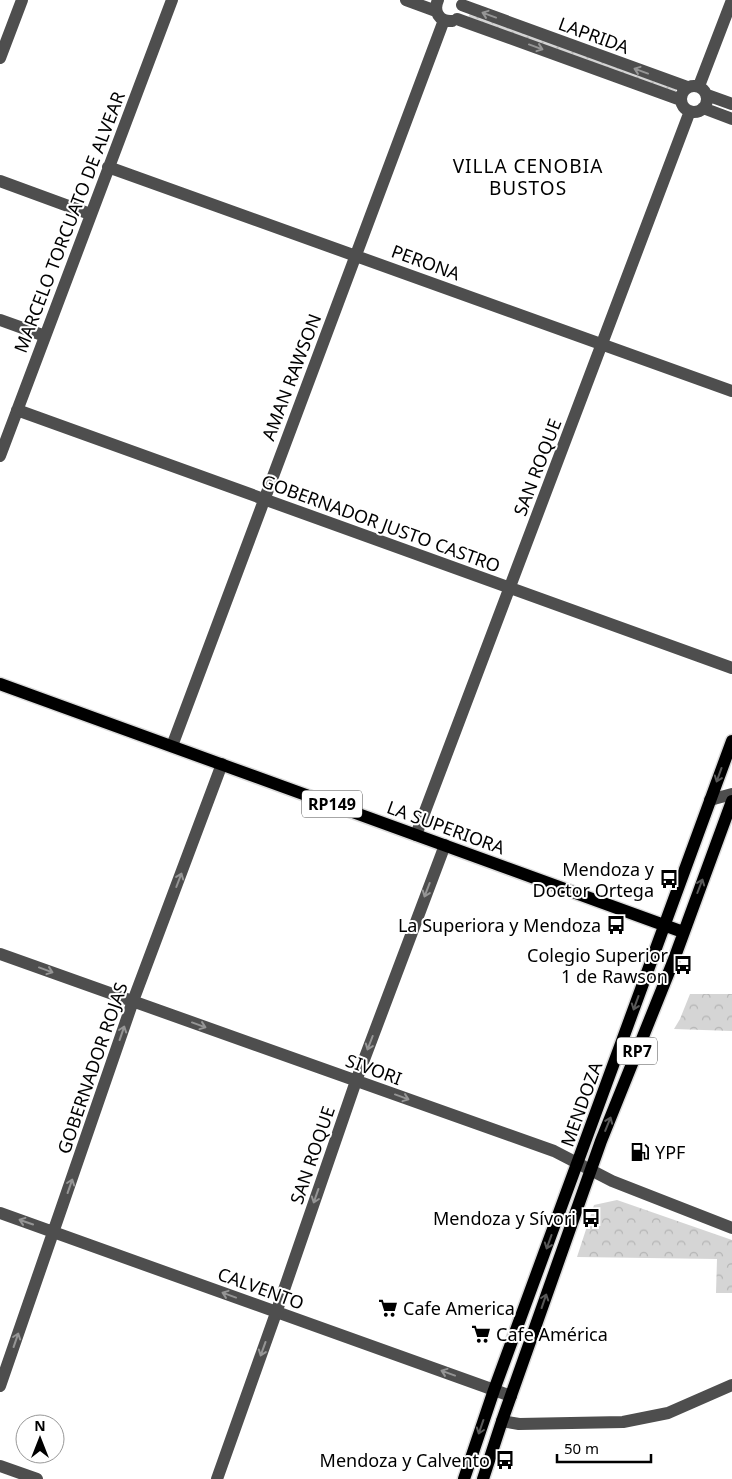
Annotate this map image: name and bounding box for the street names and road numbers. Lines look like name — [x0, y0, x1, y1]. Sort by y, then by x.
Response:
street label: LAPRIDA — [555, 11, 633, 59]
street label: MARCELO TORCUATO DE ALVEAR — [8, 88, 130, 356]
street label: PERONA — [388, 239, 464, 286]
street label: AMAN RAWSON — [256, 310, 326, 444]
street label: SAN ROQUE — [507, 415, 567, 519]
street label: GOBERNADOR JUSTO CASTRO — [258, 469, 504, 577]
road number: RP149 — [302, 791, 362, 818]
street label: LA SUPERIORA — [384, 795, 509, 860]
street label: GOBERNADOR ROJAS — [51, 979, 133, 1157]
road number: RP7 — [617, 1038, 657, 1064]
street label: SIVORI — [343, 1048, 405, 1090]
street label: MENDOZA — [555, 1058, 608, 1150]
street label: SAN ROQUE — [284, 1103, 340, 1207]
street label: CALVENTO — [215, 1261, 307, 1315]

